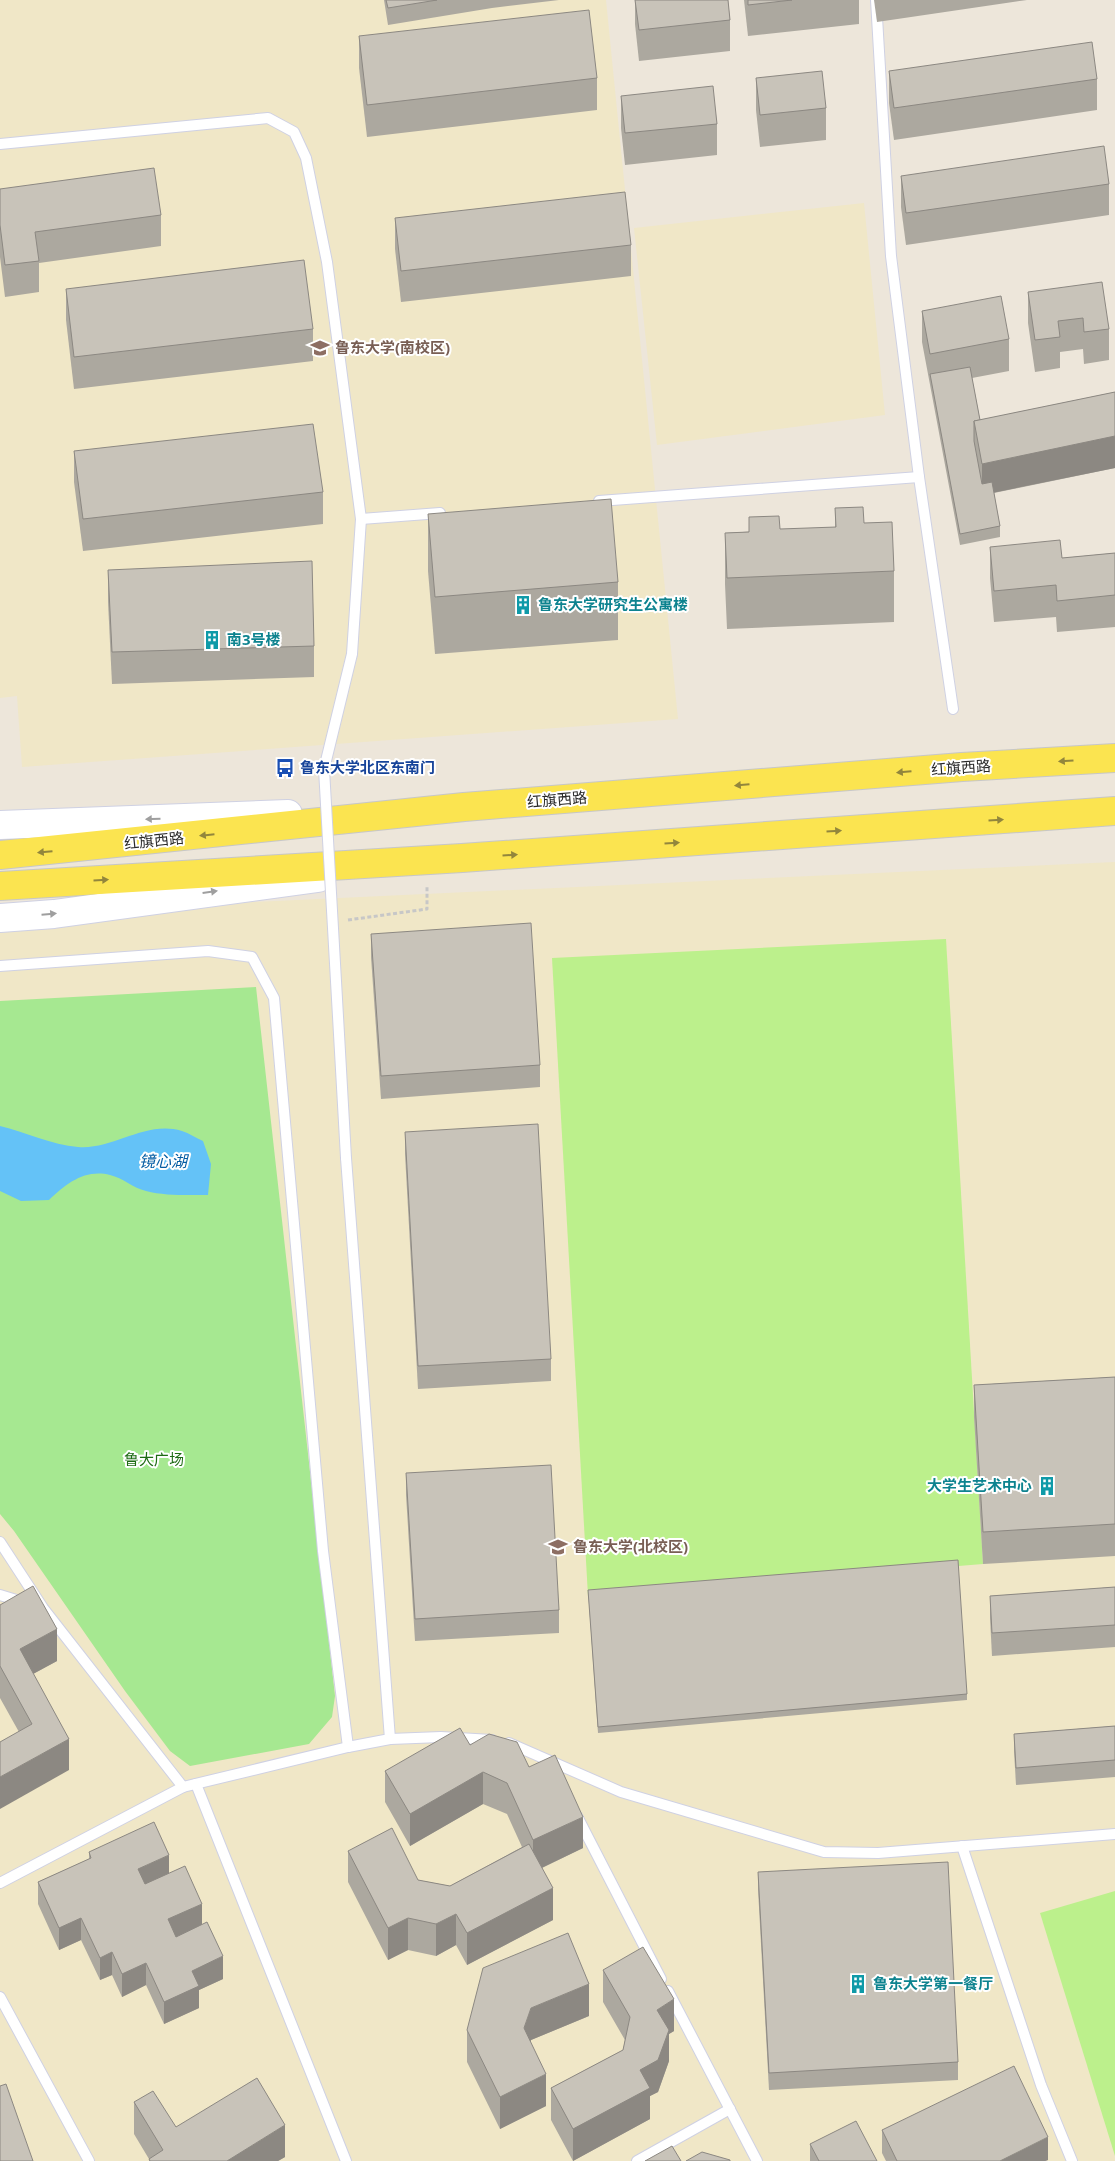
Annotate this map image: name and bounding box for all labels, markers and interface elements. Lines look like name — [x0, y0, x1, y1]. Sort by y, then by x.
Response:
school or university icon: 鲁东大学(南校区) — [309, 337, 331, 359]
place label: 鲁东大学(南校区) — [335, 337, 450, 357]
building icon: 鲁东大学研究生公寓楼 — [512, 594, 534, 616]
place label: 鲁东大学研究生公寓楼 — [538, 594, 688, 614]
building icon: 南3号楼 — [201, 629, 223, 651]
place label: 南3号楼 — [227, 629, 281, 649]
street label: 红旗西路 — [930, 755, 992, 779]
bus stop icon: 鲁东大学北区东南门 — [274, 757, 296, 779]
place label: 鲁东大学北区东南门 — [300, 757, 435, 777]
one-way arrow — [1058, 757, 1074, 765]
one-way arrow — [896, 768, 912, 776]
one-way arrow — [734, 781, 750, 789]
street label: 红旗西路 — [526, 786, 588, 812]
one-way arrow — [145, 815, 161, 823]
one-way arrow — [989, 816, 1005, 824]
street label: 红旗西路 — [123, 827, 185, 853]
one-way arrow — [827, 827, 843, 835]
one-way arrow — [198, 831, 214, 839]
one-way arrow — [665, 839, 681, 847]
one-way arrow — [37, 848, 53, 856]
one-way arrow — [502, 850, 518, 858]
one-way arrow — [93, 875, 109, 883]
one-way arrow — [202, 888, 218, 896]
one-way arrow — [41, 910, 57, 918]
water label: 镜心湖 — [139, 1150, 190, 1172]
park label: 鲁大广场 — [124, 1449, 184, 1469]
place label: 大学生艺术中心 — [927, 1475, 1032, 1495]
building icon: 大学生艺术中心 — [1036, 1475, 1058, 1497]
school or university icon: 鲁东大学(北校区) — [547, 1536, 569, 1558]
place label: 鲁东大学(北校区) — [573, 1536, 688, 1556]
building icon: 鲁东大学第一餐厅 — [847, 1973, 869, 1995]
place label: 鲁东大学第一餐厅 — [873, 1973, 993, 1993]

